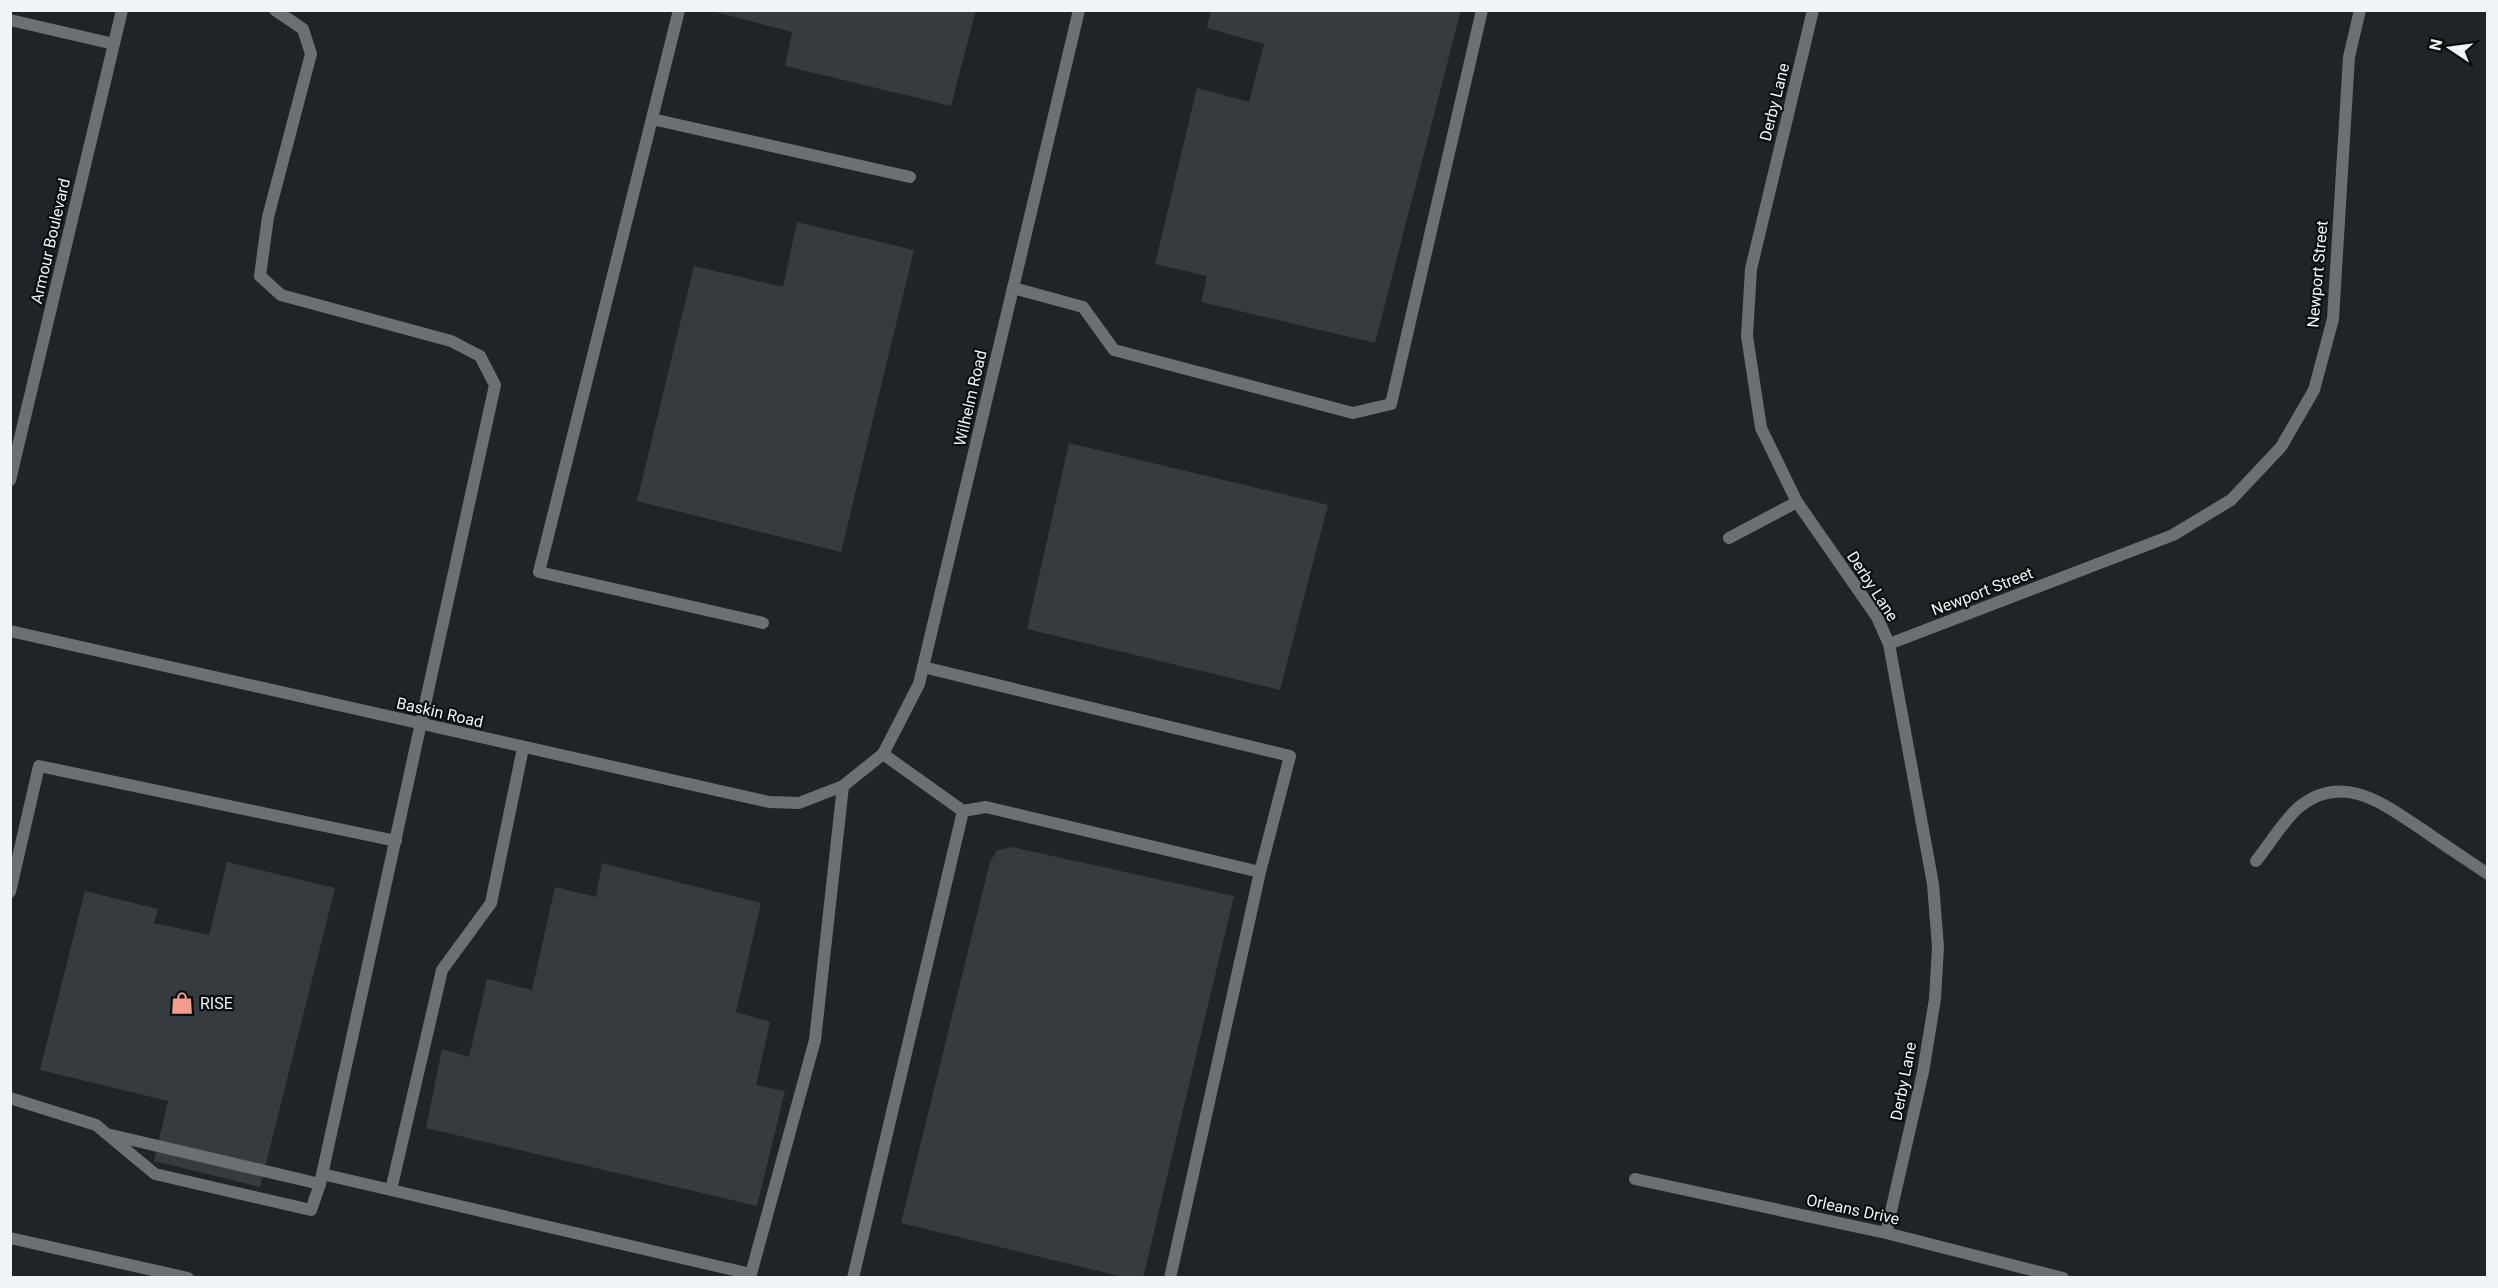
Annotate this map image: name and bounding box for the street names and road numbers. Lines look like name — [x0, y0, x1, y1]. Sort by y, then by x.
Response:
street label: Derby Lane — [1756, 61, 1793, 143]
street label: Armour Boulevard — [27, 177, 74, 306]
street label: Newport Street — [2303, 220, 2332, 328]
street label: Wilhelm Road — [950, 348, 991, 448]
street label: Derby Lane — [1843, 548, 1902, 625]
street label: Newport Street — [1929, 563, 2036, 620]
street label: Baskin Road — [395, 693, 485, 732]
street label: Derby Lane — [1887, 1040, 1920, 1122]
street label: Orleans Drive — [1805, 1190, 1901, 1229]

